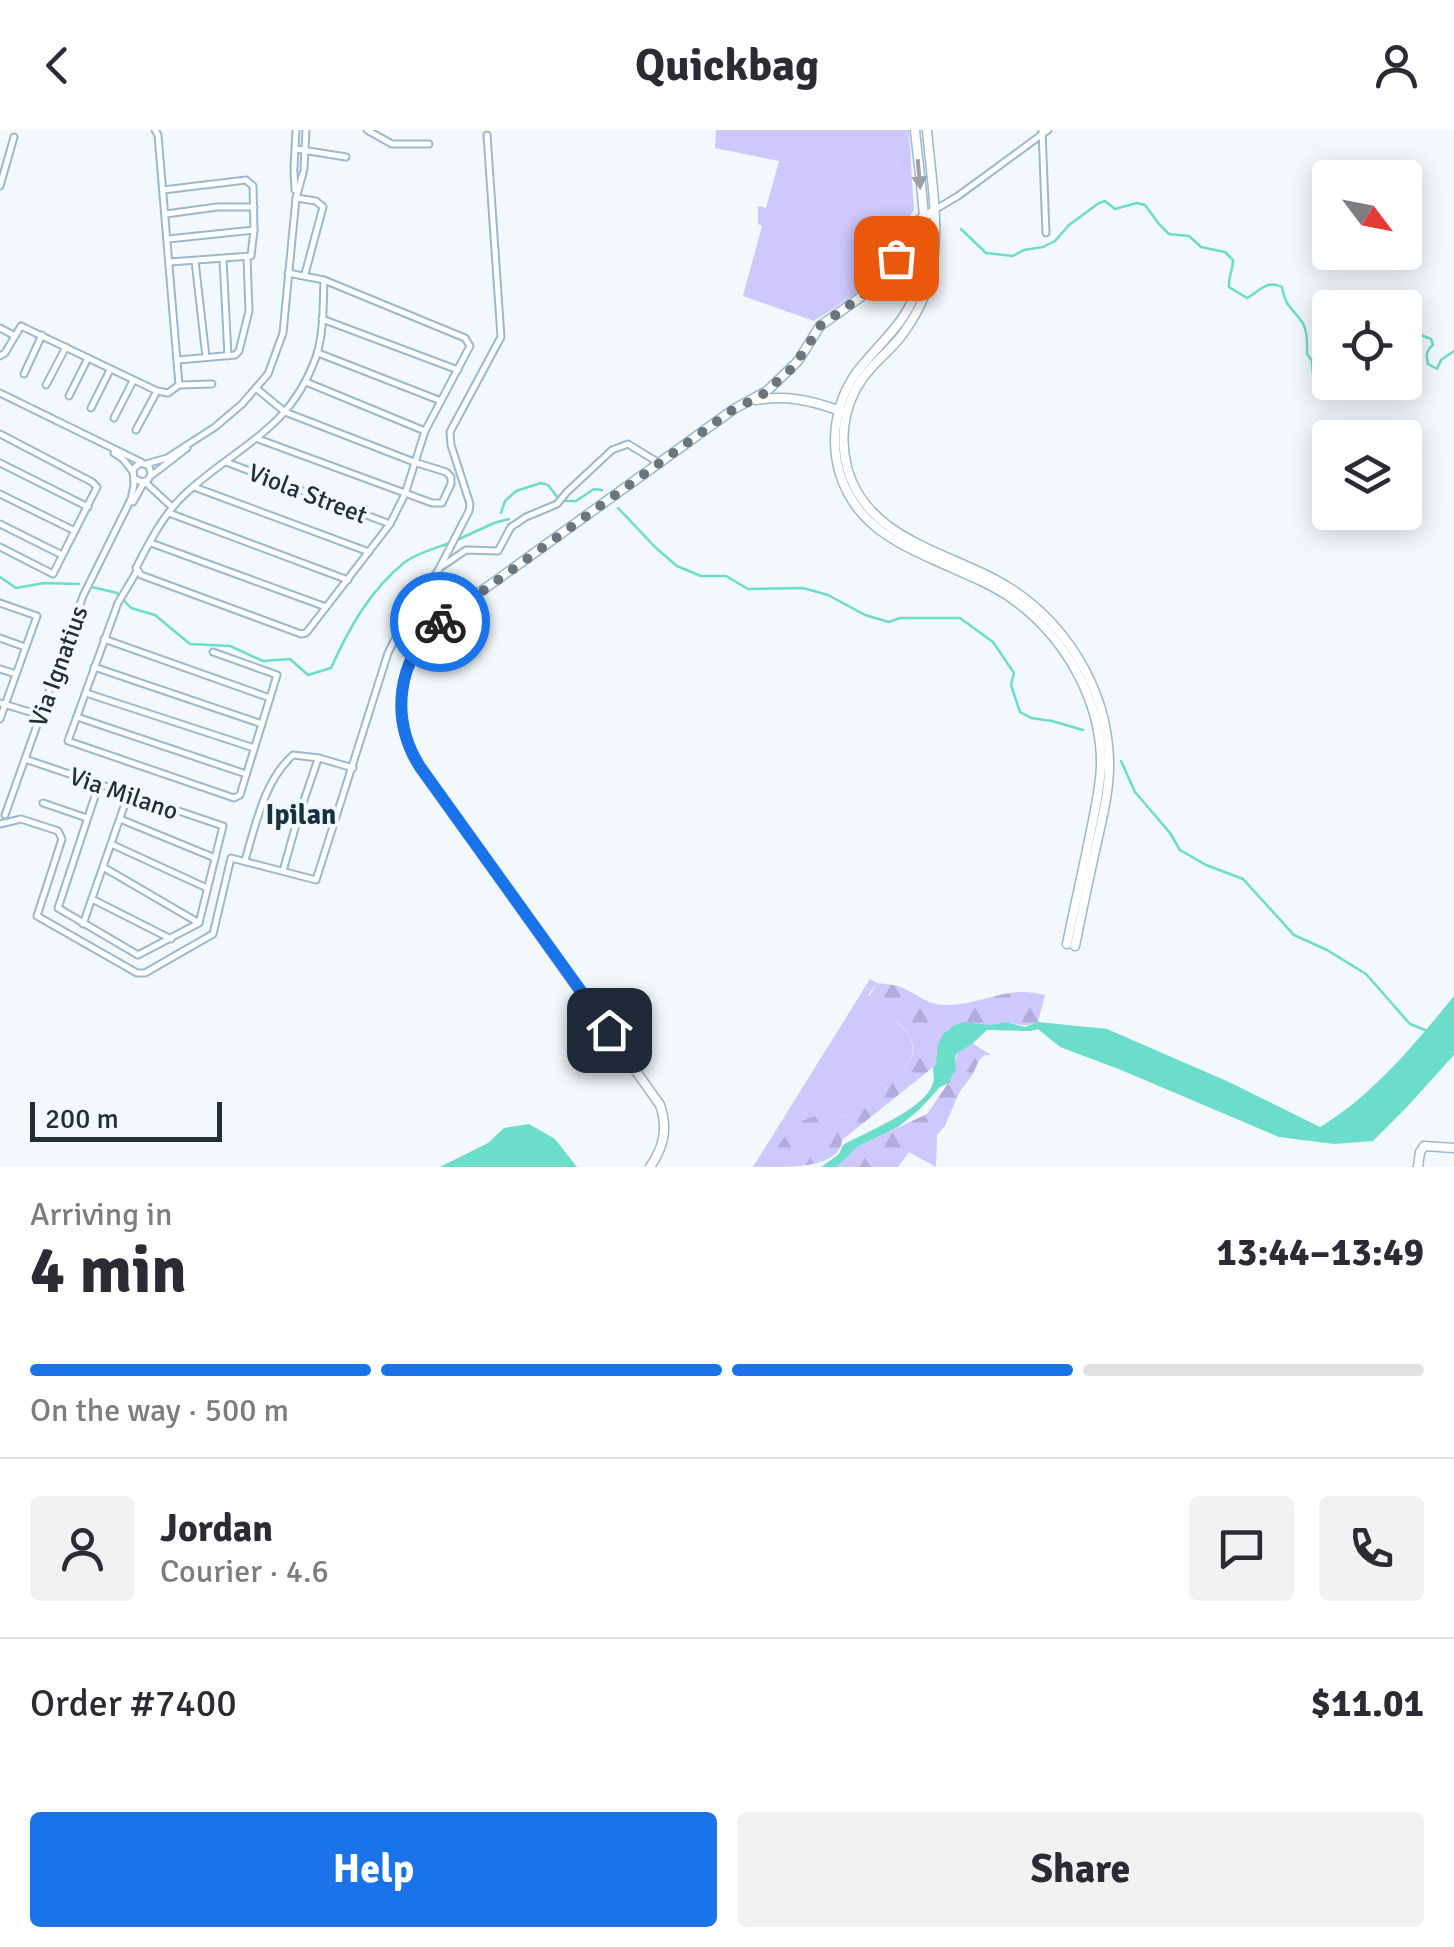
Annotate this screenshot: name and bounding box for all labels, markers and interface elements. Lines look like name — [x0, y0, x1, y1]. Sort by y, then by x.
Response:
icon: back — [30, 38, 85, 93]
text: Quickbag — [635, 38, 819, 93]
icon: person — [1369, 38, 1424, 93]
one-way arrow — [911, 158, 927, 190]
north arrow — [1312, 160, 1422, 270]
map controls — [1312, 160, 1422, 530]
pin — [854, 216, 939, 301]
icon: bag — [869, 231, 924, 286]
button: locate — [1312, 290, 1422, 400]
button: layers — [1312, 420, 1422, 530]
street label: Viola Street — [244, 457, 372, 530]
courier — [390, 572, 490, 672]
icon: bike — [413, 595, 468, 650]
street label: Via Ignatius — [22, 602, 95, 731]
street label: Via Milano — [65, 760, 182, 827]
district label: Ipilan — [266, 798, 336, 832]
pin — [567, 988, 652, 1073]
icon: home — [582, 1003, 637, 1058]
scale bar — [30, 1097, 222, 1141]
text: 200 m — [45, 1102, 119, 1136]
text: Arriving in — [30, 1195, 172, 1234]
text: 13:44–13:49 — [1216, 1229, 1424, 1276]
text: 4 min — [30, 1231, 187, 1311]
text: On the way · 500 m — [30, 1391, 289, 1430]
button: person — [30, 1496, 135, 1601]
button: chat — [1189, 1496, 1294, 1601]
button: phone — [1319, 1496, 1424, 1601]
text: Jordan — [160, 1505, 273, 1552]
text: Courier · 4.6 — [160, 1552, 329, 1591]
text: Order #7400 — [30, 1680, 237, 1727]
text: $11.01 — [1311, 1680, 1424, 1727]
button: Help — [30, 1812, 717, 1927]
button: Share — [737, 1812, 1424, 1927]

